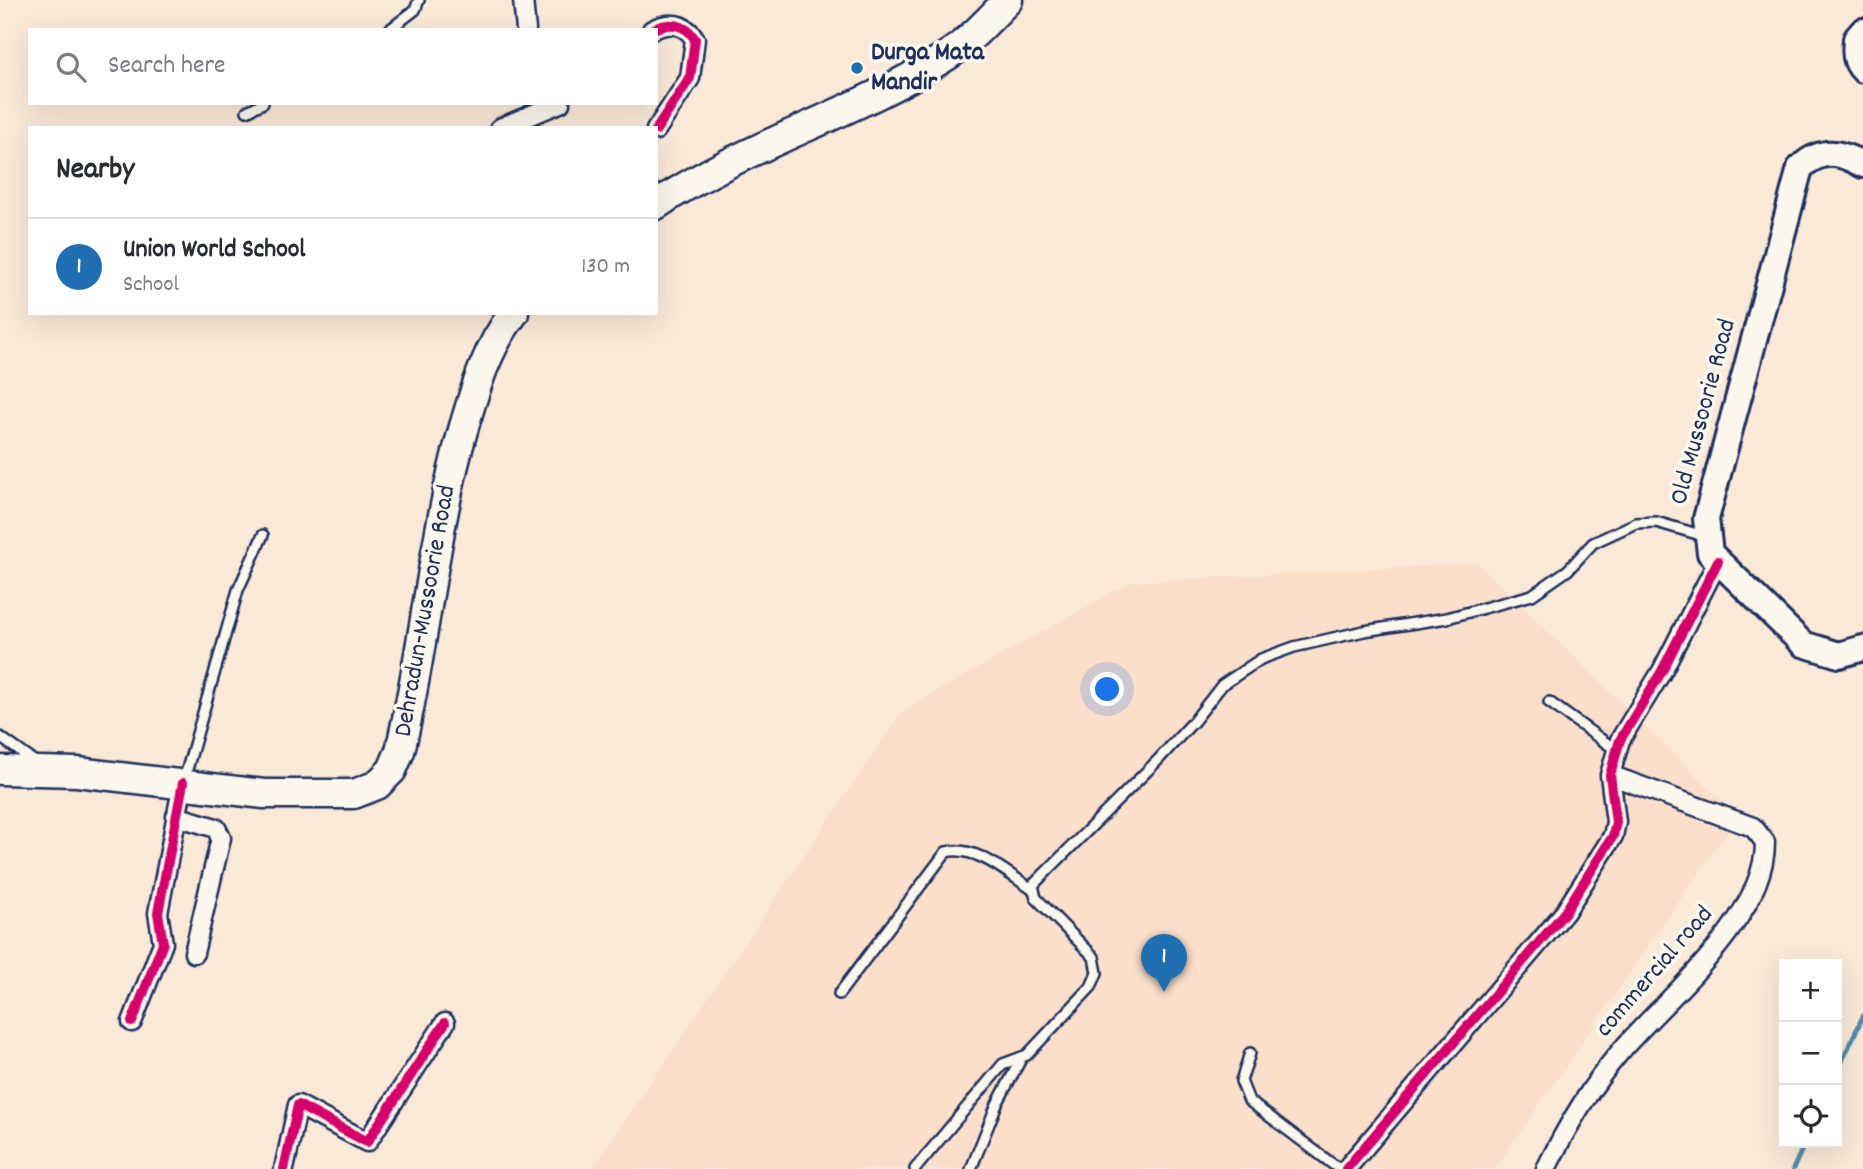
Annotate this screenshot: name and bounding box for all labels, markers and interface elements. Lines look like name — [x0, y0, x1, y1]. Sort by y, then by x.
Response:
search box — [28, 28, 658, 105]
place label: Durga Mata Mandir — [871, 35, 985, 102]
icon: search — [52, 48, 90, 86]
text: Search here — [108, 48, 226, 85]
marker: Durga Mata Mandir — [849, 60, 865, 76]
text: Nearby — [56, 150, 134, 193]
text: Union World School — [123, 232, 305, 269]
text: 1 — [76, 251, 82, 284]
text: 130 m — [581, 251, 630, 284]
text: School — [123, 269, 179, 302]
street label: Old Mussoorie Road — [1661, 315, 1747, 509]
street label: Dehradun-Mussoorie Road — [386, 482, 466, 740]
your location — [1090, 672, 1124, 706]
street label: commercial road — [1587, 898, 1723, 1046]
pin: 1 — [1141, 934, 1187, 992]
map controls — [1779, 959, 1842, 1148]
button: + — [1779, 959, 1842, 1022]
button: − — [1779, 1022, 1842, 1085]
button: locate — [1779, 1085, 1842, 1148]

